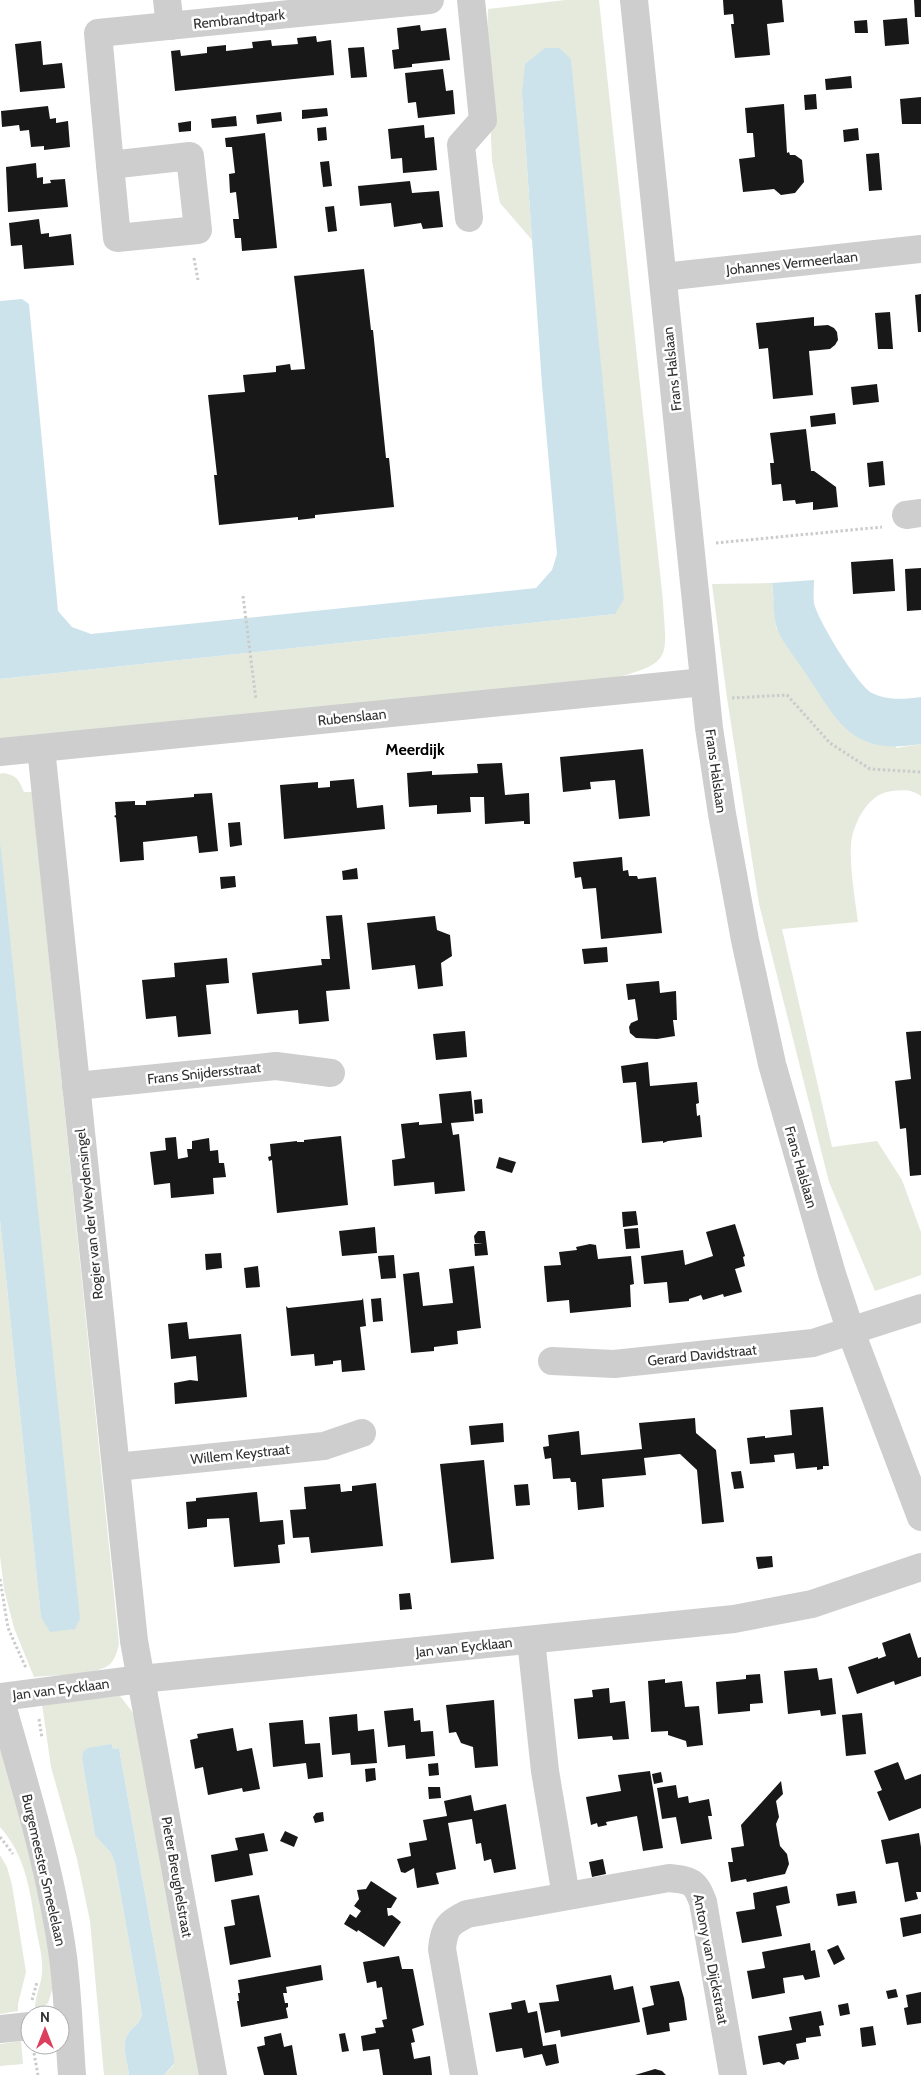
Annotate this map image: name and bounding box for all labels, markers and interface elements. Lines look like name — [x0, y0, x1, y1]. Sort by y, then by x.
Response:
street label: Rembrandtpark — [192, 5, 286, 33]
street label: Johannes Vermeerlaan — [724, 247, 859, 279]
street label: Frans Halslaan — [659, 326, 685, 412]
street label: Rubenslaan — [317, 704, 387, 730]
street label: Frans Halslaan — [701, 728, 731, 814]
district label: Meerdijk — [385, 740, 445, 759]
street label: Frans Snijdersstraat — [146, 1058, 262, 1088]
street label: Frans Halslaan — [781, 1124, 821, 1210]
street label: Rogier van der Weydensingel — [71, 1127, 107, 1300]
street label: Gerard Davidstraat — [646, 1340, 758, 1370]
street label: Willem Keystraat — [189, 1440, 291, 1468]
street label: Jan van Eycklaan — [414, 1633, 513, 1661]
street label: Jan van Eycklaan — [11, 1674, 111, 1704]
street label: Burgemeester Smeelelaan — [18, 1792, 70, 1948]
street label: Pieter Breughelstraat — [158, 1815, 197, 1939]
street label: Antony van Dijckstraat — [690, 1892, 733, 2026]
north arrow — [20, 2005, 70, 2055]
text: N — [40, 2008, 50, 2026]

